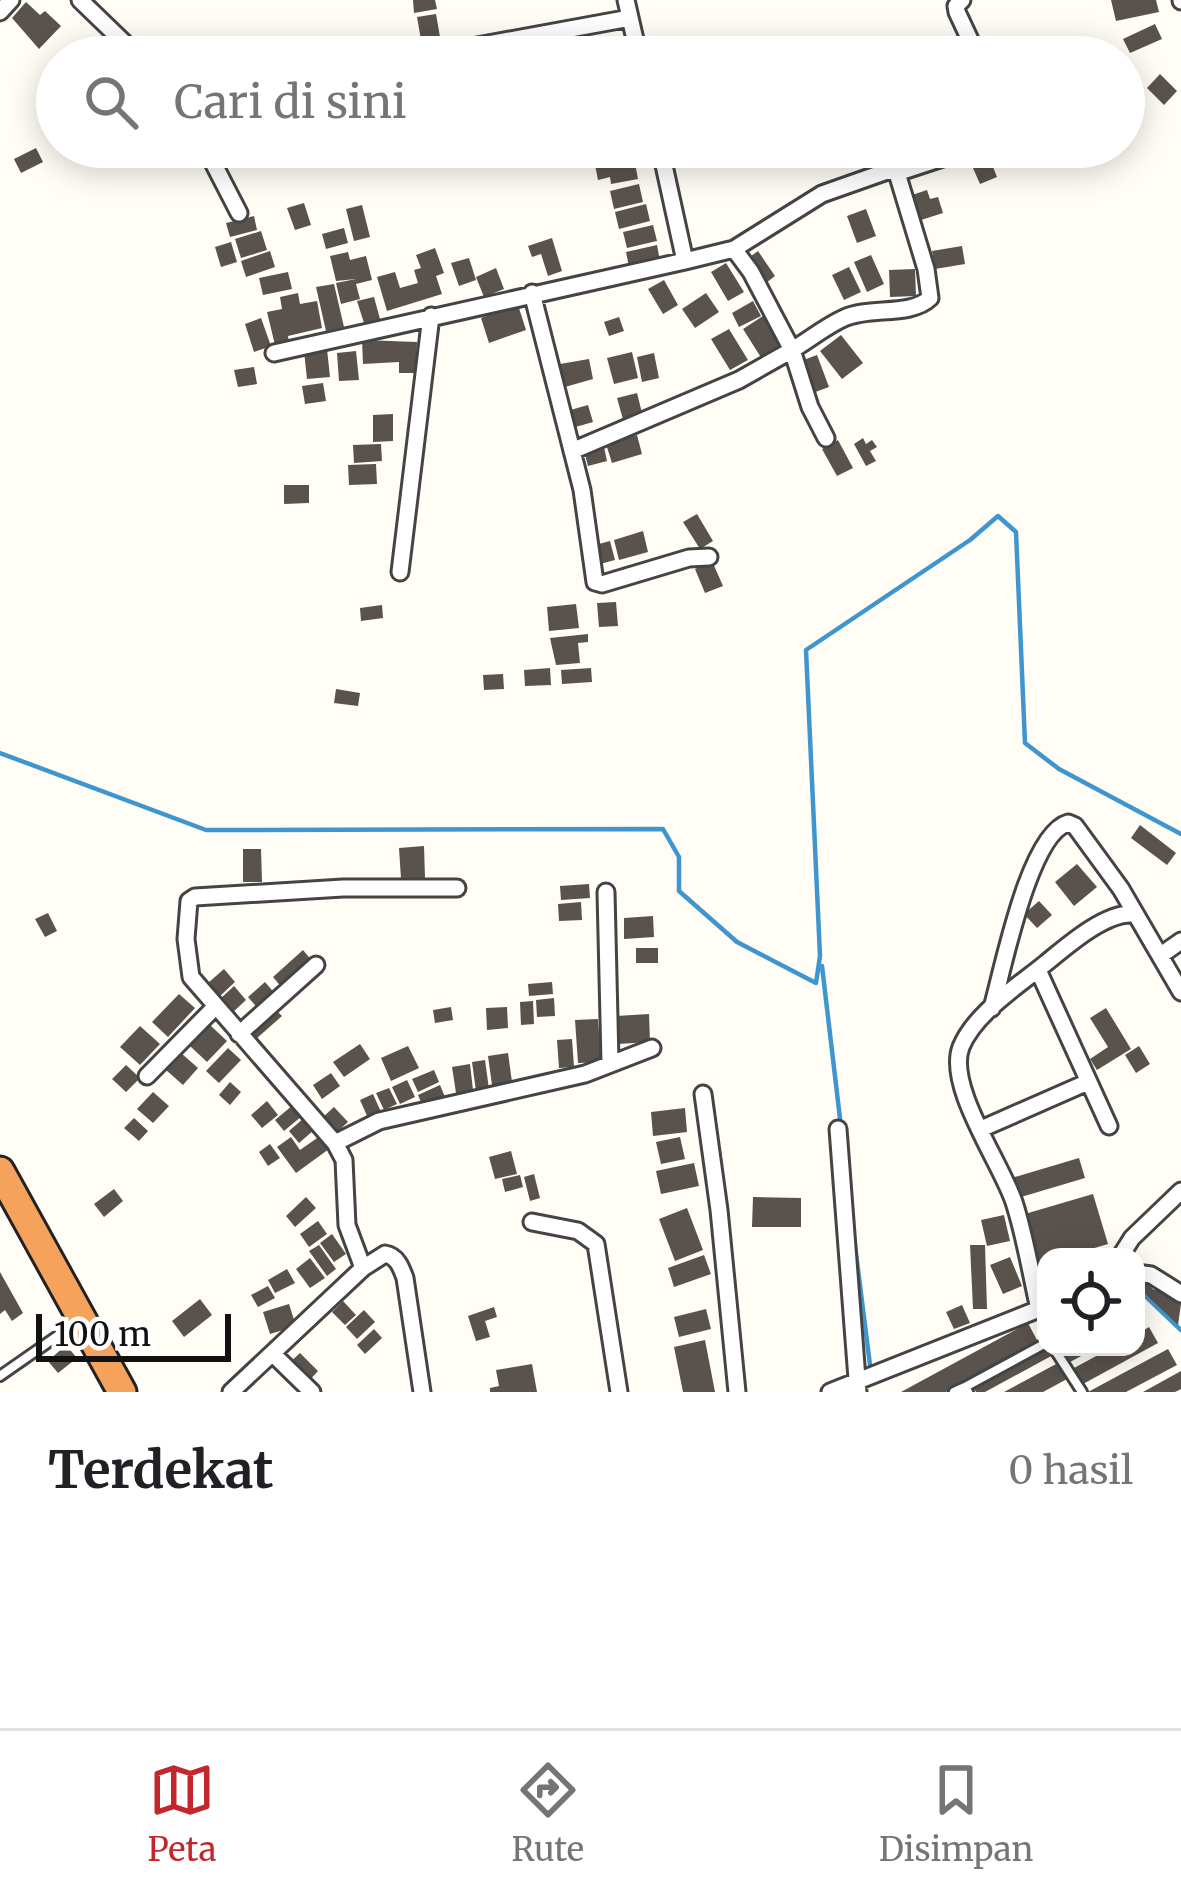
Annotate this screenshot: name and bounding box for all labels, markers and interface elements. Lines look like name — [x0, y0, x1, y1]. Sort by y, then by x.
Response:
search box — [36, 36, 1145, 168]
icon: search — [78, 69, 144, 135]
text: Cari di sini — [174, 74, 407, 130]
map controls — [1037, 1248, 1145, 1356]
button: locate — [1037, 1248, 1145, 1356]
scale bar — [36, 1308, 231, 1361]
text: 100 m — [54, 1314, 151, 1355]
text: Terdekat — [48, 1438, 274, 1502]
text: 0 hasil — [1008, 1446, 1133, 1495]
tab: Peta — [148, 1757, 216, 1870]
tab: Rute — [512, 1757, 584, 1870]
tab: Disimpan — [879, 1757, 1033, 1870]

